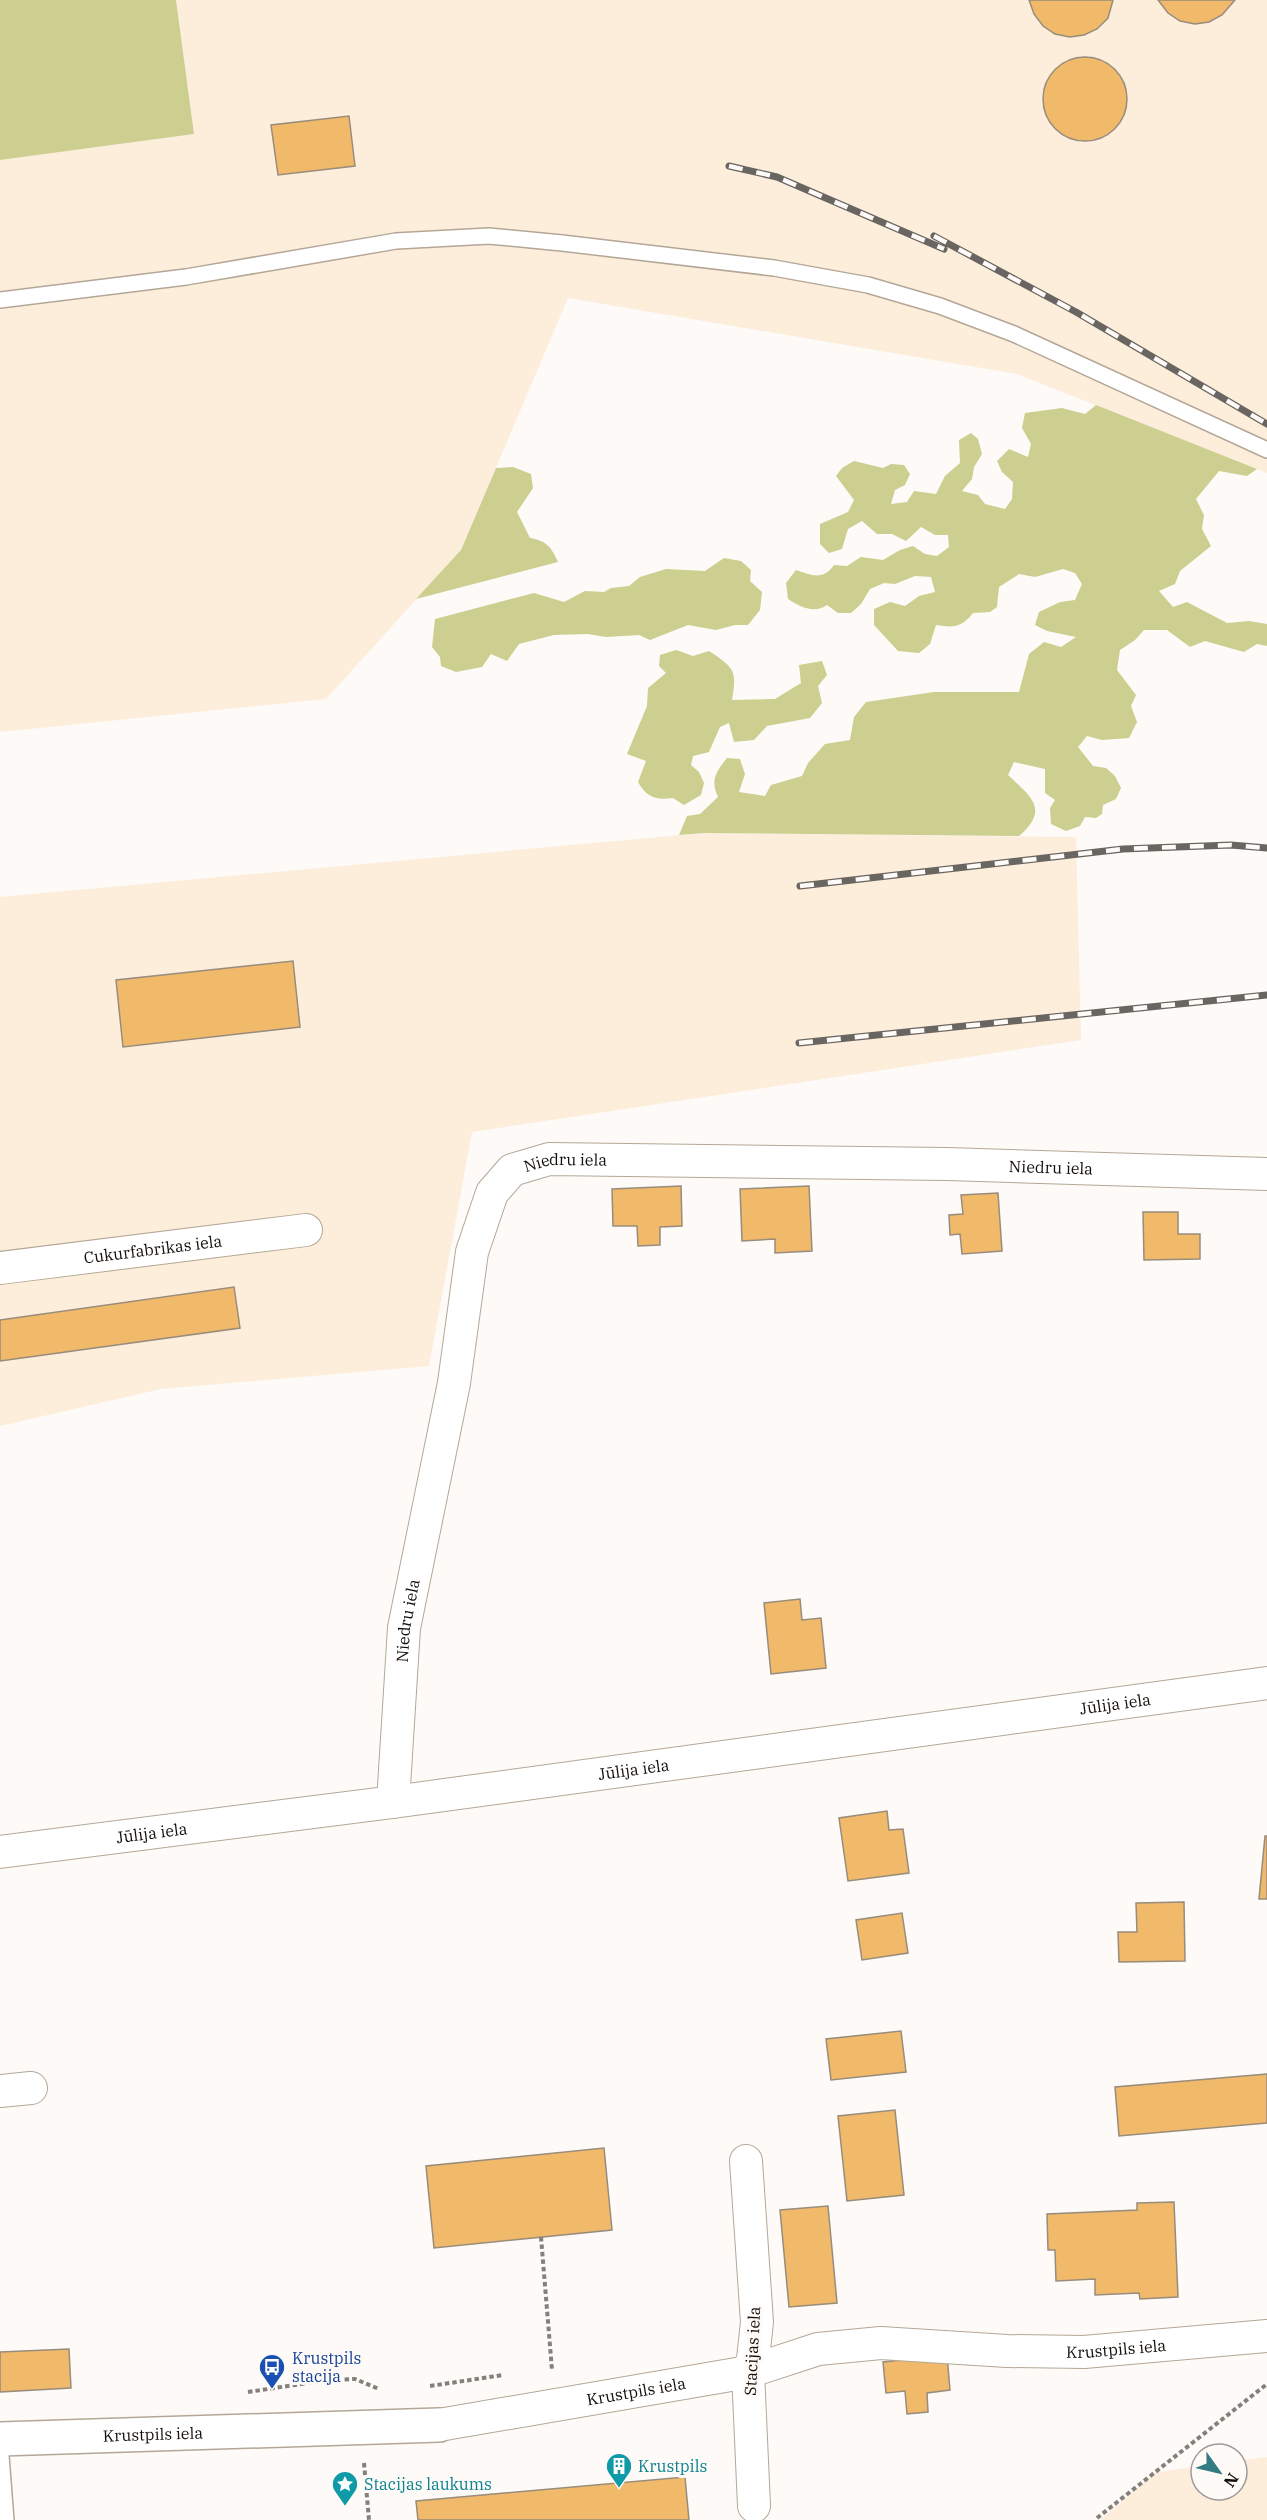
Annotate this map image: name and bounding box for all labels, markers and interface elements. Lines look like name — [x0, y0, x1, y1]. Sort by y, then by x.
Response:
street label: Niedru iela — [521, 1149, 607, 1176]
street label: Niedru iela — [1009, 1156, 1094, 1179]
street label: Cukurfabrikas iela — [82, 1230, 223, 1268]
street label: Niedru iela — [392, 1577, 424, 1663]
street label: Jūlija iela — [1078, 1689, 1152, 1718]
street label: Jūlija iela — [597, 1754, 671, 1784]
street label: Jūlija iela — [115, 1818, 189, 1847]
street label: Stacijas iela — [740, 2306, 764, 2396]
street label: Krustpils iela — [1066, 2335, 1167, 2362]
place label: Krustpils stacija — [292, 2348, 361, 2386]
bus stop icon: Krustpils stacija — [257, 2352, 287, 2390]
street label: Krustpils iela — [585, 2373, 687, 2410]
street label: Krustpils iela — [103, 2423, 204, 2446]
north arrow — [1189, 2442, 1249, 2502]
building icon: Krustpils — [604, 2451, 634, 2489]
place label: Krustpils — [638, 2456, 707, 2476]
place icon: Stacijas laukums — [330, 2469, 360, 2507]
text: N — [1220, 2470, 1243, 2491]
place label: Stacijas laukums — [364, 2474, 492, 2494]

